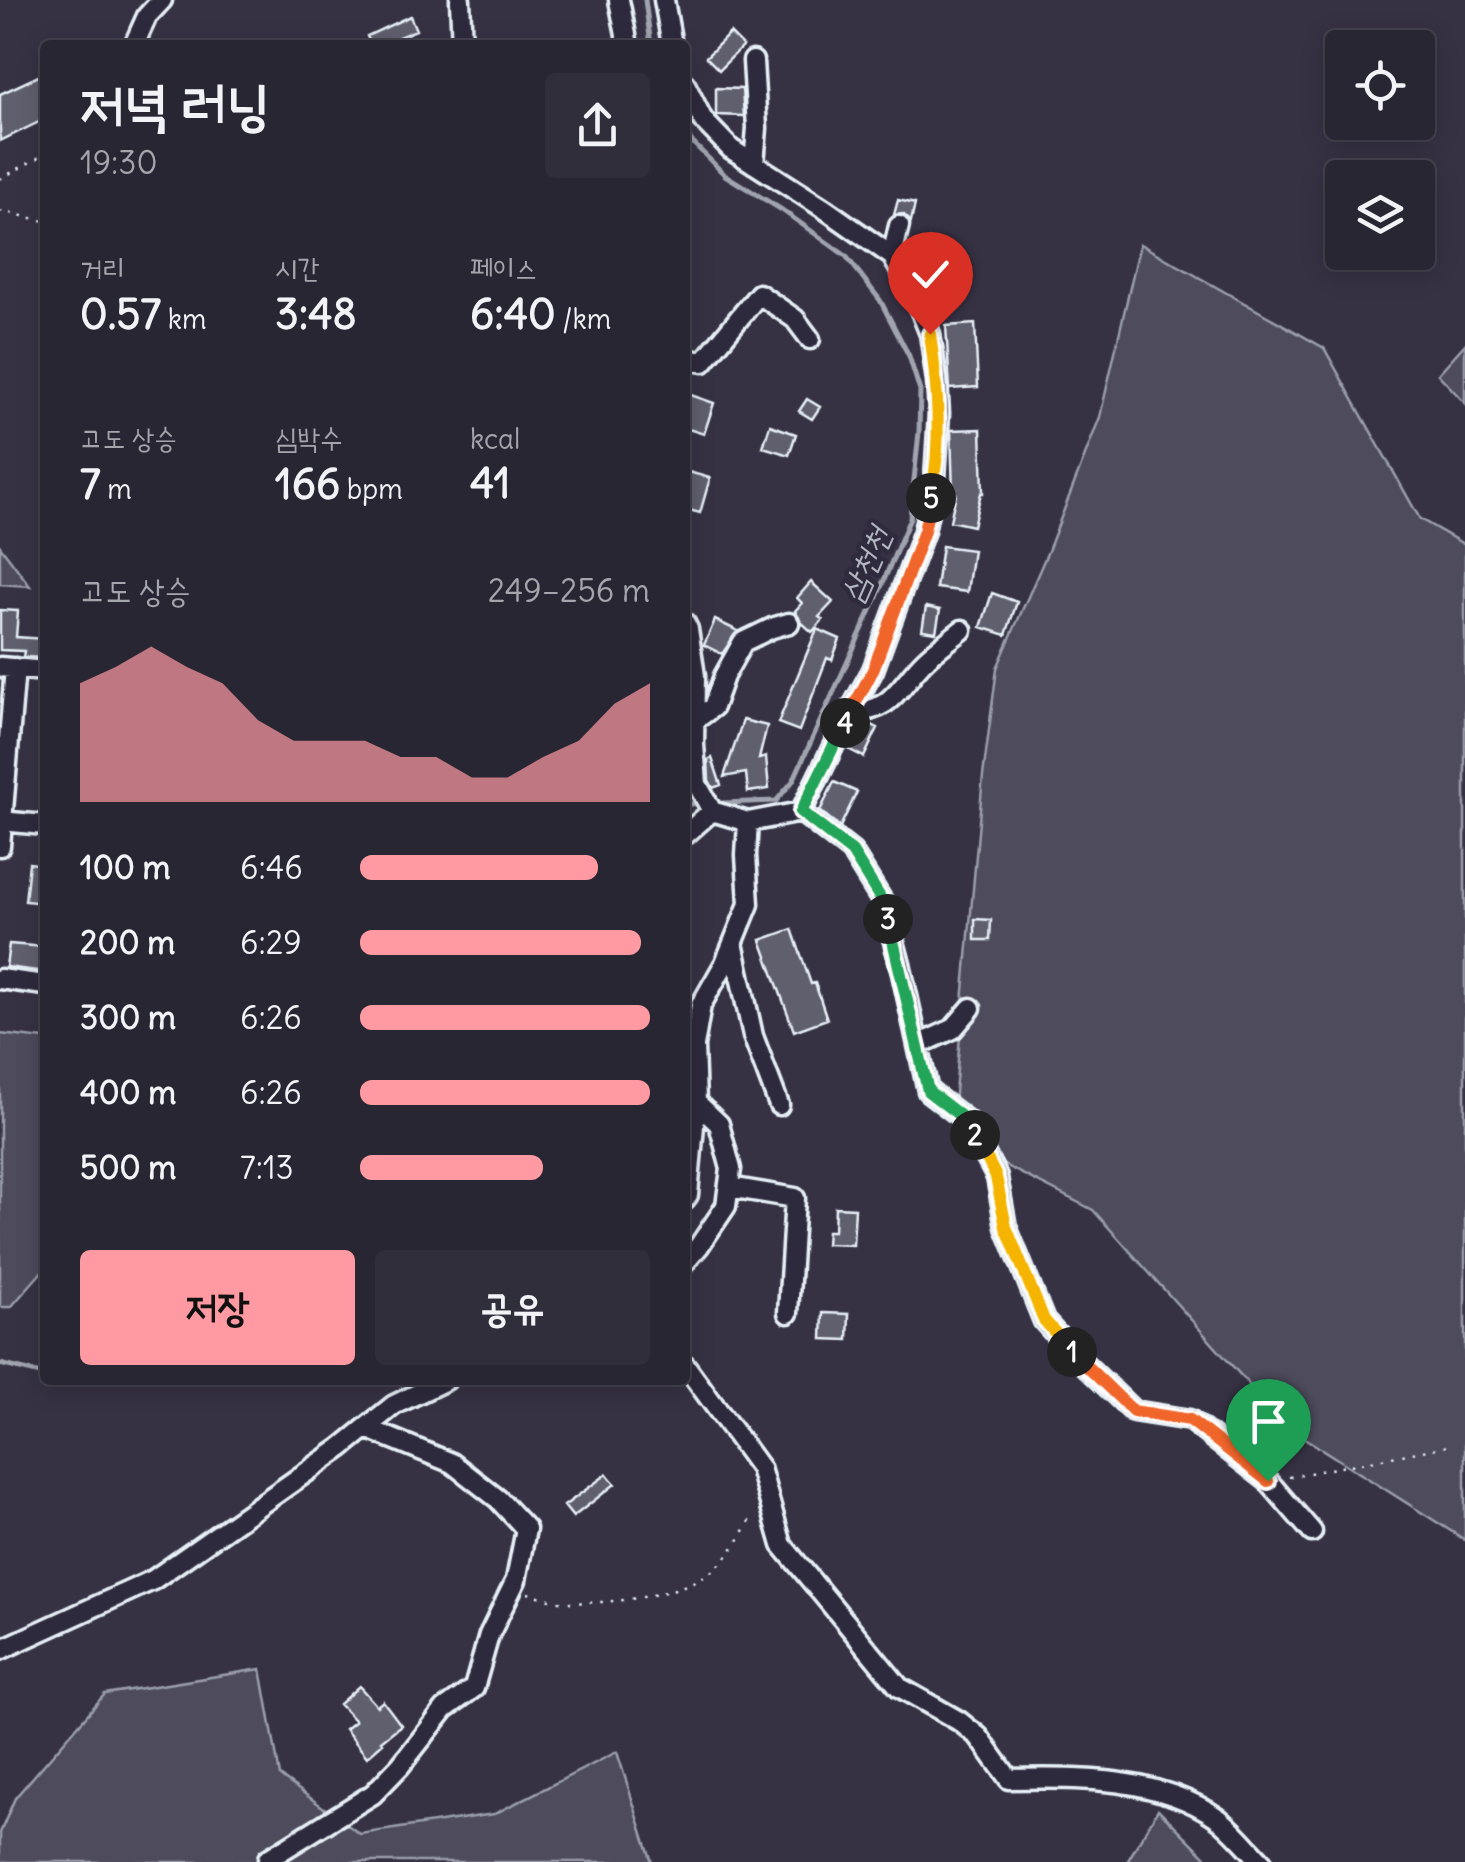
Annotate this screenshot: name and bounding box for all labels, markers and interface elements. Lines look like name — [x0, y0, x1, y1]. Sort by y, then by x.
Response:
map controls — [1325, 30, 1435, 270]
button: locate — [1325, 30, 1435, 140]
text: 저녁 러닝 — [80, 70, 270, 139]
button: share — [545, 73, 650, 178]
text: 19:30 — [80, 142, 158, 183]
button: layers — [1325, 160, 1435, 270]
pin — [888, 232, 973, 335]
icon: check — [903, 247, 958, 302]
text: 거리 — [80, 250, 125, 286]
text: 시간 — [275, 250, 320, 286]
text: 페이스 — [470, 250, 538, 286]
text: 0.57 — [80, 288, 161, 340]
text: 3:48 — [275, 288, 357, 340]
text: 6:40 — [470, 288, 556, 340]
text: km — [161, 301, 207, 337]
text: /km — [556, 301, 611, 337]
text: 고도 상승 — [80, 420, 177, 456]
text: 심박수 — [275, 420, 343, 456]
text: kcal — [470, 421, 520, 457]
text: 41 — [470, 457, 511, 509]
text: 7 — [80, 458, 101, 510]
text: 166 — [275, 458, 340, 510]
text: m — [101, 471, 132, 507]
text: bpm — [340, 471, 403, 507]
pin: 5 — [906, 473, 956, 523]
text: 5 — [923, 480, 939, 516]
water label: 삼천천 — [831, 517, 901, 608]
text: 고도 상승 — [80, 570, 191, 611]
text: 249–256 m — [488, 570, 650, 611]
pin: 4 — [820, 698, 870, 748]
text: 4 — [837, 705, 853, 741]
text: 100 m — [80, 847, 171, 888]
text: 6:46 — [240, 847, 303, 888]
pin: 3 — [863, 894, 913, 944]
text: 3 — [880, 901, 896, 937]
text: 200 m — [80, 922, 175, 963]
text: 6:29 — [240, 922, 302, 963]
text: 300 m — [80, 997, 176, 1038]
text: 6:26 — [240, 997, 302, 1038]
text: 400 m — [80, 1072, 176, 1113]
text: 6:26 — [240, 1072, 302, 1113]
pin: 2 — [950, 1110, 1000, 1160]
text: 2 — [967, 1117, 983, 1153]
text: 500 m — [80, 1147, 176, 1188]
text: 7:13 — [240, 1147, 294, 1188]
button: 저장 — [80, 1250, 355, 1365]
button: 공유 — [375, 1250, 650, 1365]
pin: 1 — [1047, 1327, 1097, 1377]
text: 1 — [1066, 1334, 1078, 1370]
pin — [1226, 1379, 1311, 1482]
icon: arrive — [1241, 1394, 1296, 1449]

